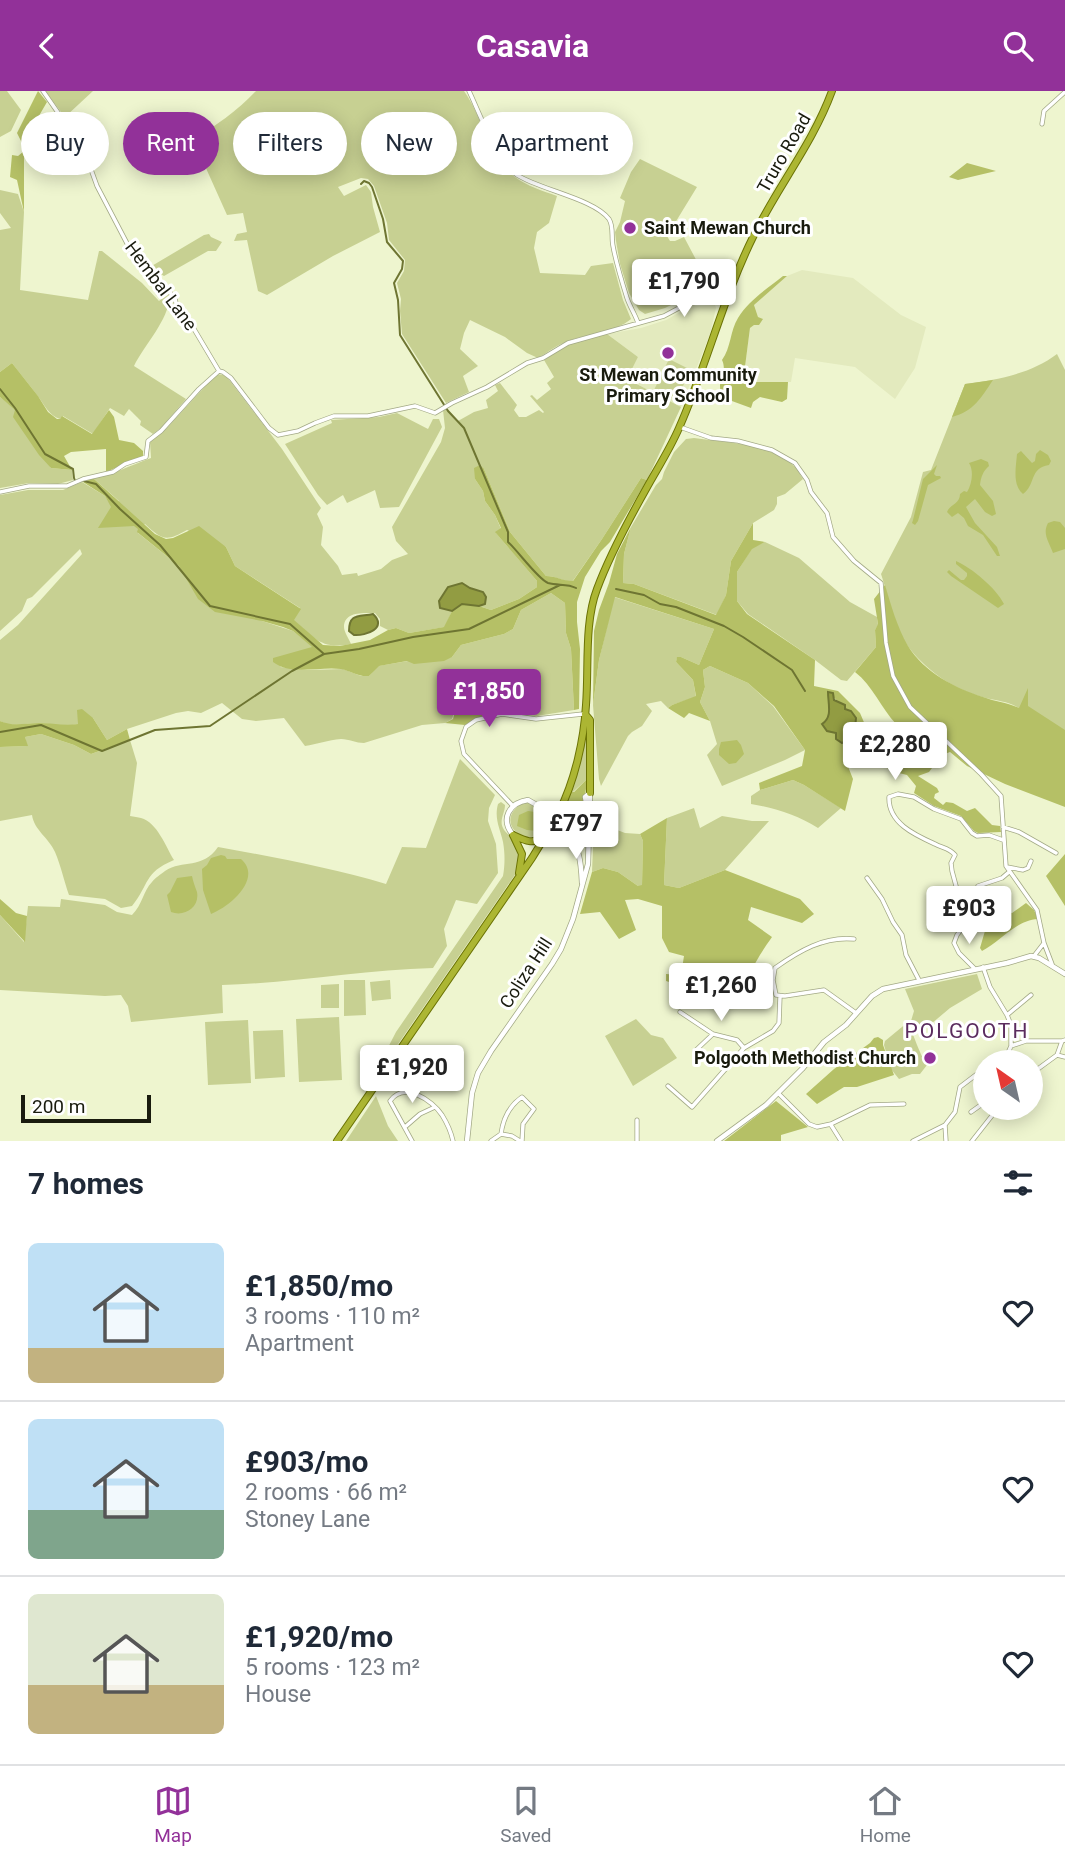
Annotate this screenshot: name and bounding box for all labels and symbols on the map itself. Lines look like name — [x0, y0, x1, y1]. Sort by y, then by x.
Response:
street label: Truro Road — [752, 109, 815, 196]
place label: Saint Mewan Church — [644, 217, 811, 238]
marker: Saint Mewan Church — [622, 220, 638, 236]
street label: Hembal Lane — [121, 237, 202, 334]
pin: £1,790 — [627, 259, 741, 319]
marker: St Mewan Community Primary School — [660, 345, 676, 361]
place label: St Mewan Community Primary School — [579, 364, 758, 406]
pin: £1,850 — [432, 669, 546, 729]
pin: £2,280 — [838, 723, 952, 782]
pin: £797 — [535, 801, 617, 861]
pin: £903 — [928, 887, 1010, 946]
street label: Coliza Hill — [495, 934, 556, 1012]
pin: £1,260 — [664, 963, 778, 1023]
district label: POLGOOTH — [905, 1019, 1029, 1043]
pin: £1,920 — [355, 1045, 469, 1105]
place label: Polgooth Methodist Church — [694, 1047, 916, 1068]
marker: Polgooth Methodist Church — [922, 1050, 938, 1066]
north arrow — [973, 1050, 1043, 1120]
scale bar — [21, 1092, 150, 1124]

